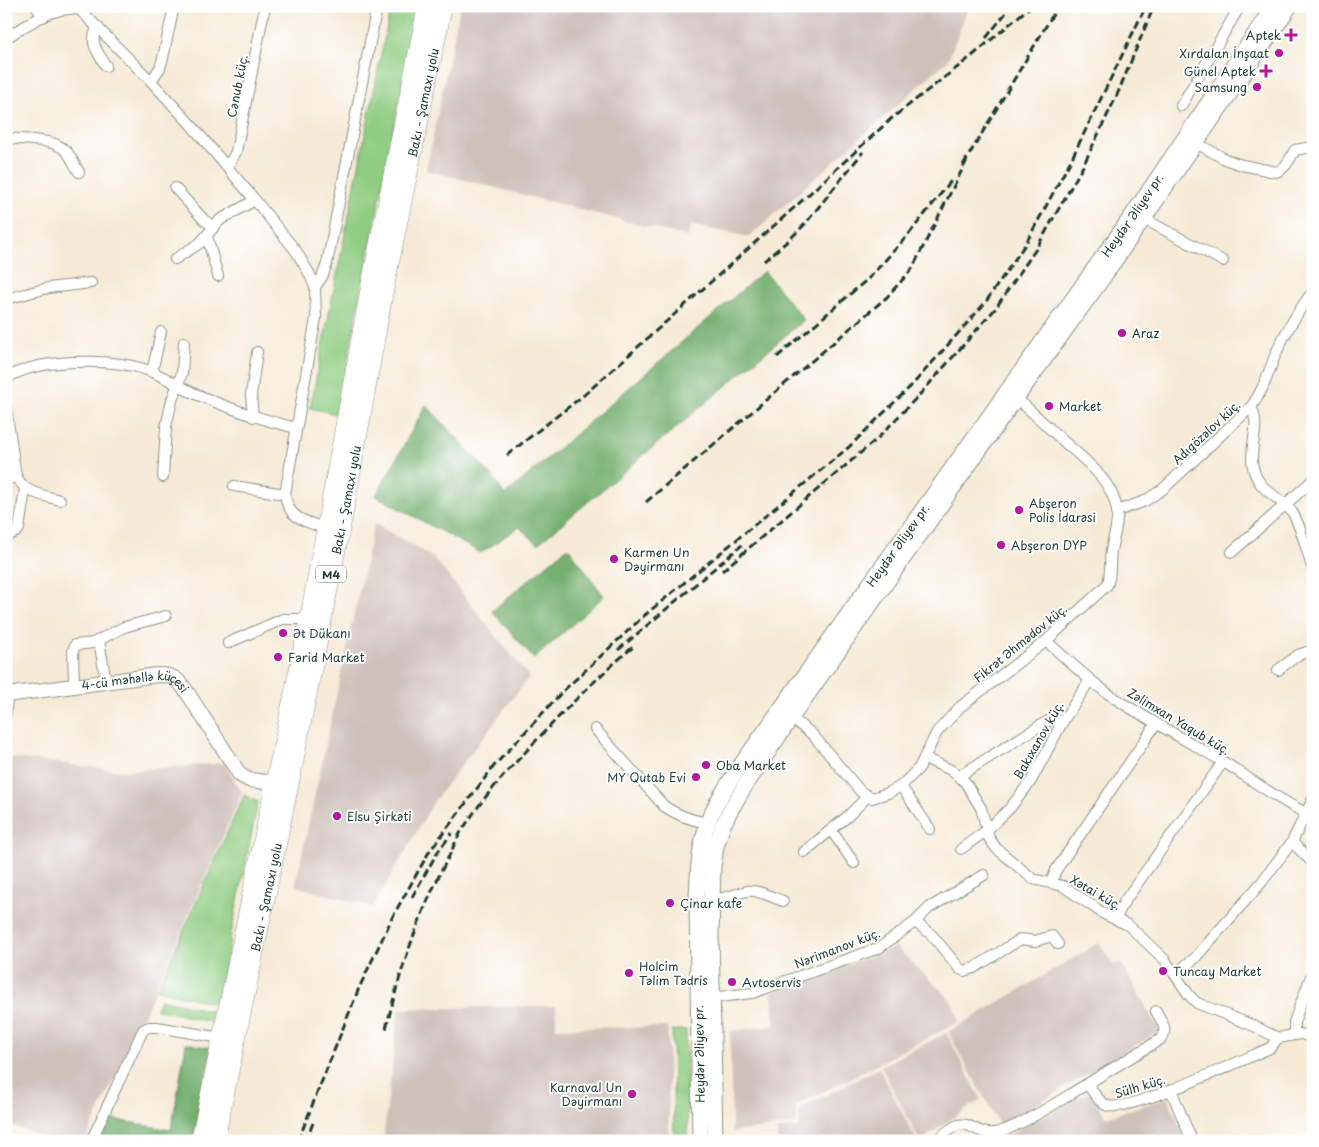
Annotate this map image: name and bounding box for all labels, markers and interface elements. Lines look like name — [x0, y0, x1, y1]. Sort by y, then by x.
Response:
place label: Aptek — [1246, 26, 1281, 44]
marker: Aptek — [1285, 29, 1297, 41]
place label: Xırdalan İnşaat — [1179, 44, 1269, 62]
street label: Bakı - Şamaxı yolu — [403, 46, 443, 159]
marker: Xırdalan İnşaat — [1273, 47, 1285, 59]
street label: Cənub küç. — [222, 53, 252, 119]
place label: Günel Aptek — [1184, 62, 1256, 80]
marker: Günel Aptek — [1260, 65, 1272, 77]
place label: Samsung — [1195, 78, 1247, 96]
marker: Samsung — [1251, 81, 1263, 93]
street label: Heydər Əliyev pr. — [1097, 170, 1167, 260]
place label: Araz — [1132, 324, 1160, 342]
marker: Araz — [1116, 327, 1128, 339]
street label: Adıgözəlov küç. — [1168, 396, 1244, 468]
place label: Market — [1059, 397, 1101, 415]
marker: Market — [1043, 400, 1055, 412]
street label: Bakı - Şamaxı yolu — [327, 444, 365, 557]
place label: Abşeron Polis İdarəsi — [1029, 494, 1096, 526]
street label: Heydər Əliyev pr. — [862, 500, 933, 590]
marker: Abşeron Polis İdarəsi — [1013, 504, 1025, 516]
place label: Abşeron DYP — [1011, 536, 1087, 554]
marker: Abşeron DYP — [995, 539, 1007, 551]
place label: Karmen Un Dəyirmanı — [624, 543, 689, 575]
marker: Karmen Un Dəyirmanı — [608, 553, 620, 565]
road number: M4 — [316, 566, 346, 582]
street label: Fikrət Əhmədov küç. — [969, 600, 1071, 686]
place label: Ət Dükanı — [293, 624, 351, 642]
marker: Ət Dükanı — [277, 627, 289, 639]
place label: Fərid Market — [288, 648, 365, 666]
marker: Fərid Market — [272, 651, 284, 663]
street label: 4-cü məhəllə küçesi — [80, 666, 193, 696]
street label: Zəlimxan Yaqub küç. — [1124, 683, 1234, 759]
street label: Bakıxanov küç. — [1008, 698, 1068, 782]
place label: Oba Market — [716, 756, 786, 774]
marker: Oba Market — [700, 759, 712, 771]
place label: MY Qutab Evi — [607, 768, 686, 786]
marker: MY Qutab Evi — [690, 771, 702, 783]
place label: Elsu Şirkəti — [347, 807, 412, 825]
marker: Elsu Şirkəti — [331, 810, 343, 822]
street label: Bakı - Şamaxı yolu — [246, 841, 286, 954]
street label: Xətai küç. — [1067, 870, 1125, 914]
place label: Çinar kafe — [680, 894, 742, 912]
marker: Çinar kafe — [664, 897, 676, 909]
street label: Nərimanov küç. — [791, 923, 883, 973]
place label: Holcim Təlim Tədris — [639, 957, 708, 989]
place label: Tuncay Market — [1173, 962, 1262, 980]
marker: Tuncay Market — [1157, 965, 1169, 977]
marker: Holcim Təlim Tədris — [623, 967, 635, 979]
place label: Avtoservis — [742, 973, 802, 991]
marker: Avtoservis — [726, 976, 738, 988]
street label: Heydər Əliyev pr. — [689, 1005, 709, 1103]
street label: Sülh küç. — [1112, 1070, 1168, 1102]
place label: Karnaval Un Dəyirmanı — [550, 1078, 622, 1110]
marker: Karnaval Un Dəyirmanı — [626, 1088, 638, 1100]

